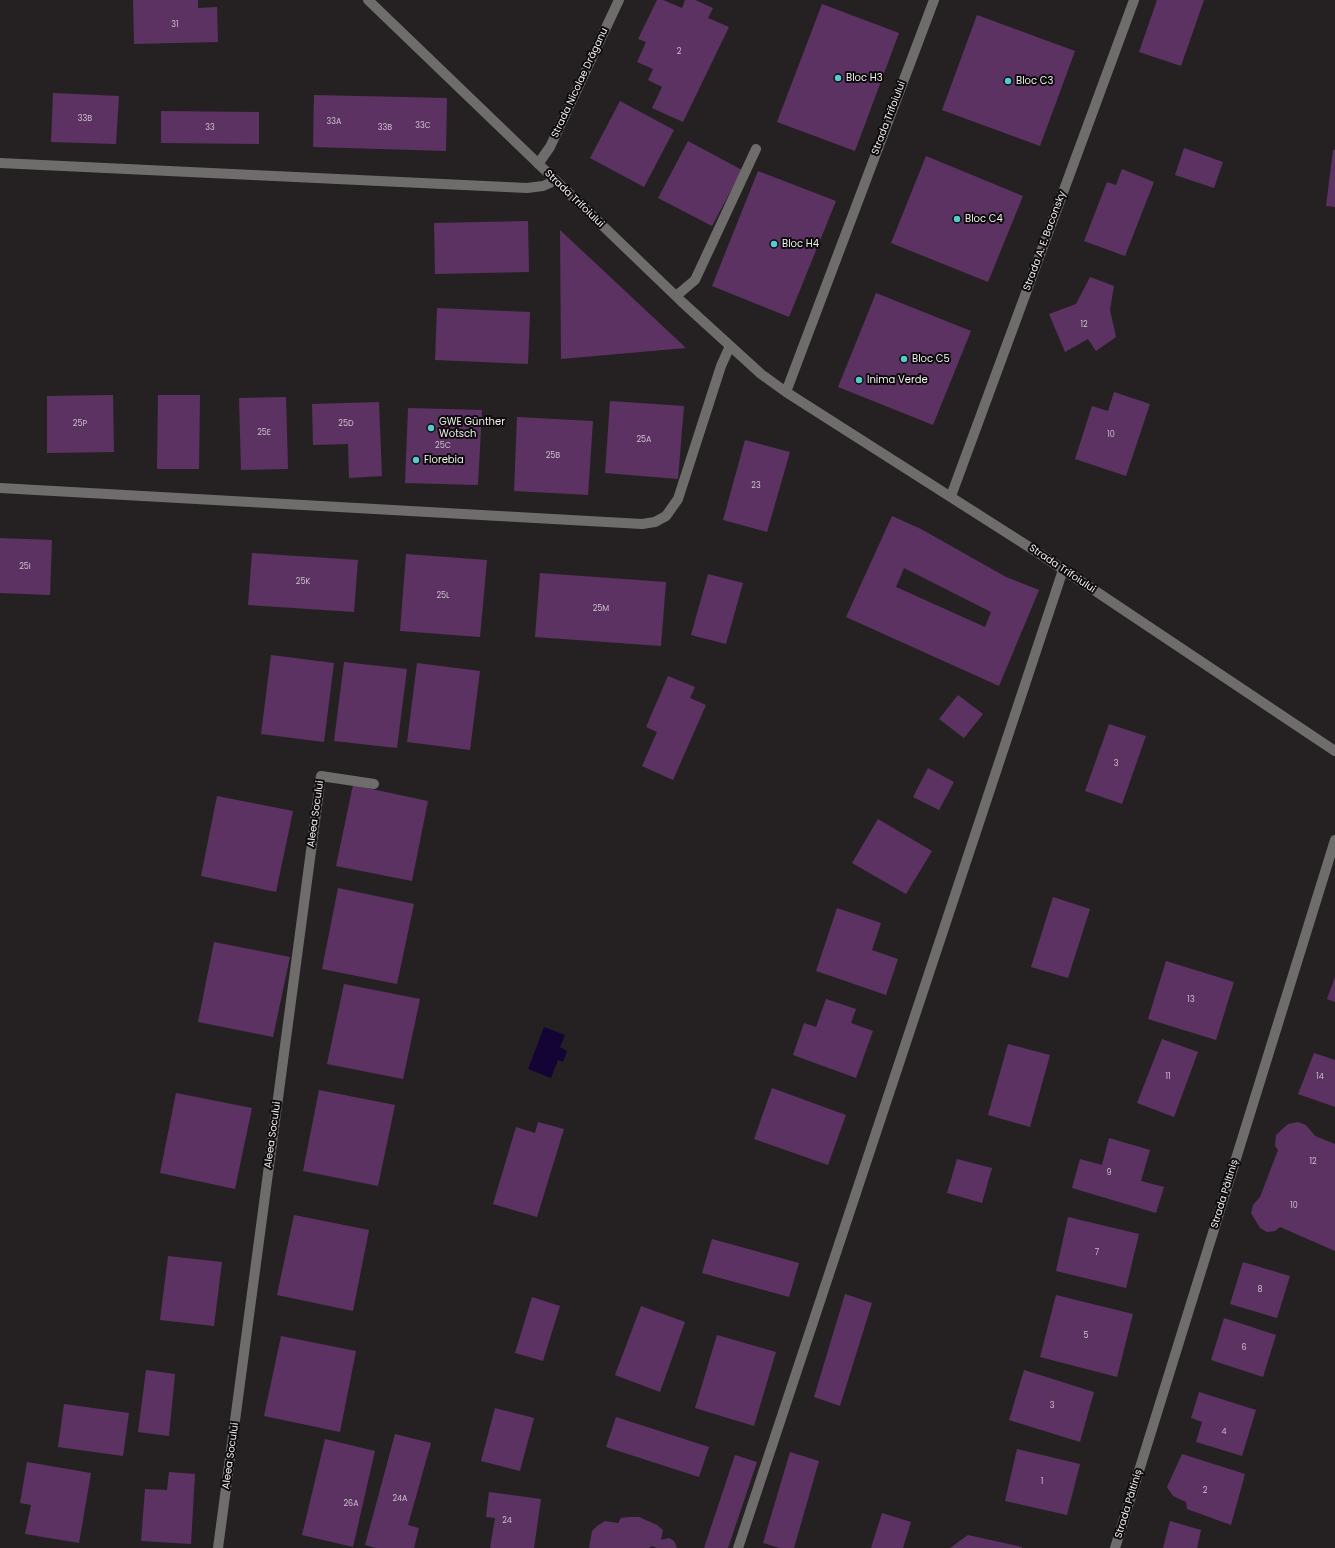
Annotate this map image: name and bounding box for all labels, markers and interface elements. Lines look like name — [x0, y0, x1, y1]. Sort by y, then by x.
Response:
house number: 31 — [171, 20, 179, 30]
street label: Strada Nicolae Drăganu — [549, 26, 611, 140]
house number: 2 — [677, 47, 681, 57]
place label: Bloc H3 — [846, 72, 883, 84]
marker: Bloc H3 — [833, 73, 843, 83]
place label: Bloc C3 — [1016, 75, 1053, 87]
marker: Bloc C3 — [1003, 76, 1013, 86]
street label: Strada Trifoiului — [869, 80, 909, 156]
house number: 33B — [78, 114, 92, 124]
house number: 33A — [327, 117, 341, 127]
house number: 33C — [415, 121, 431, 131]
house number: 33 — [205, 123, 215, 133]
house number: 33B — [378, 123, 392, 133]
street label: Strada Trifoiului — [542, 168, 606, 230]
street label: Strada A. E. Baconsky — [1021, 189, 1069, 293]
place label: Bloc C4 — [965, 213, 1003, 225]
marker: Bloc C4 — [952, 214, 962, 224]
place label: Bloc H4 — [782, 238, 819, 250]
marker: Bloc H4 — [769, 239, 779, 249]
house number: 12 — [1080, 320, 1088, 330]
place label: Bloc C5 — [912, 353, 950, 365]
marker: Bloc C5 — [899, 354, 909, 364]
place label: Inima Verde — [867, 374, 928, 386]
marker: Inima Verde — [854, 375, 864, 385]
place label: GWE Günther Wotsch — [439, 416, 505, 440]
house number: 25P — [73, 419, 87, 429]
house number: 25D — [338, 419, 354, 429]
marker: GWE Günther Wotsch — [426, 423, 436, 433]
house number: 25E — [257, 428, 271, 438]
house number: 10 — [1107, 430, 1115, 440]
house number: 25A — [636, 435, 652, 445]
house number: 25C — [435, 441, 451, 451]
house number: 25B — [546, 451, 560, 461]
place label: Florebia — [424, 454, 464, 466]
marker: Florebia — [411, 455, 421, 465]
house number: 23 — [751, 481, 761, 491]
street label: Strada Trifoiului — [1026, 542, 1098, 596]
house number: 25I — [19, 562, 31, 572]
house number: 25K — [296, 577, 310, 587]
house number: 25L — [436, 591, 450, 601]
house number: 25M — [593, 604, 609, 614]
house number: 3 — [1114, 759, 1118, 769]
street label: Aleea Socului — [305, 780, 327, 848]
house number: 13 — [1187, 995, 1195, 1005]
house number: 11 — [1165, 1072, 1171, 1082]
house number: 14 — [1316, 1072, 1324, 1082]
street label: Aleea Socului — [262, 1101, 284, 1169]
house number: 12 — [1309, 1157, 1317, 1167]
street label: Strada Păltiniș — [1209, 1158, 1241, 1230]
house number: 9 — [1106, 1168, 1112, 1178]
house number: 10 — [1290, 1201, 1298, 1211]
house number: 7 — [1095, 1248, 1099, 1258]
house number: 8 — [1257, 1285, 1263, 1295]
house number: 5 — [1083, 1331, 1089, 1341]
house number: 6 — [1241, 1343, 1247, 1353]
house number: 3 — [1050, 1401, 1054, 1411]
street label: Aleea Socului — [220, 1422, 242, 1490]
house number: 4 — [1221, 1427, 1227, 1437]
street label: Strada Păltiniș — [1113, 1468, 1145, 1540]
house number: 1 — [1041, 1477, 1043, 1487]
house number: 2 — [1203, 1486, 1207, 1496]
house number: 24A — [392, 1494, 408, 1504]
house number: 26A — [343, 1499, 359, 1509]
house number: 24 — [502, 1516, 512, 1526]

